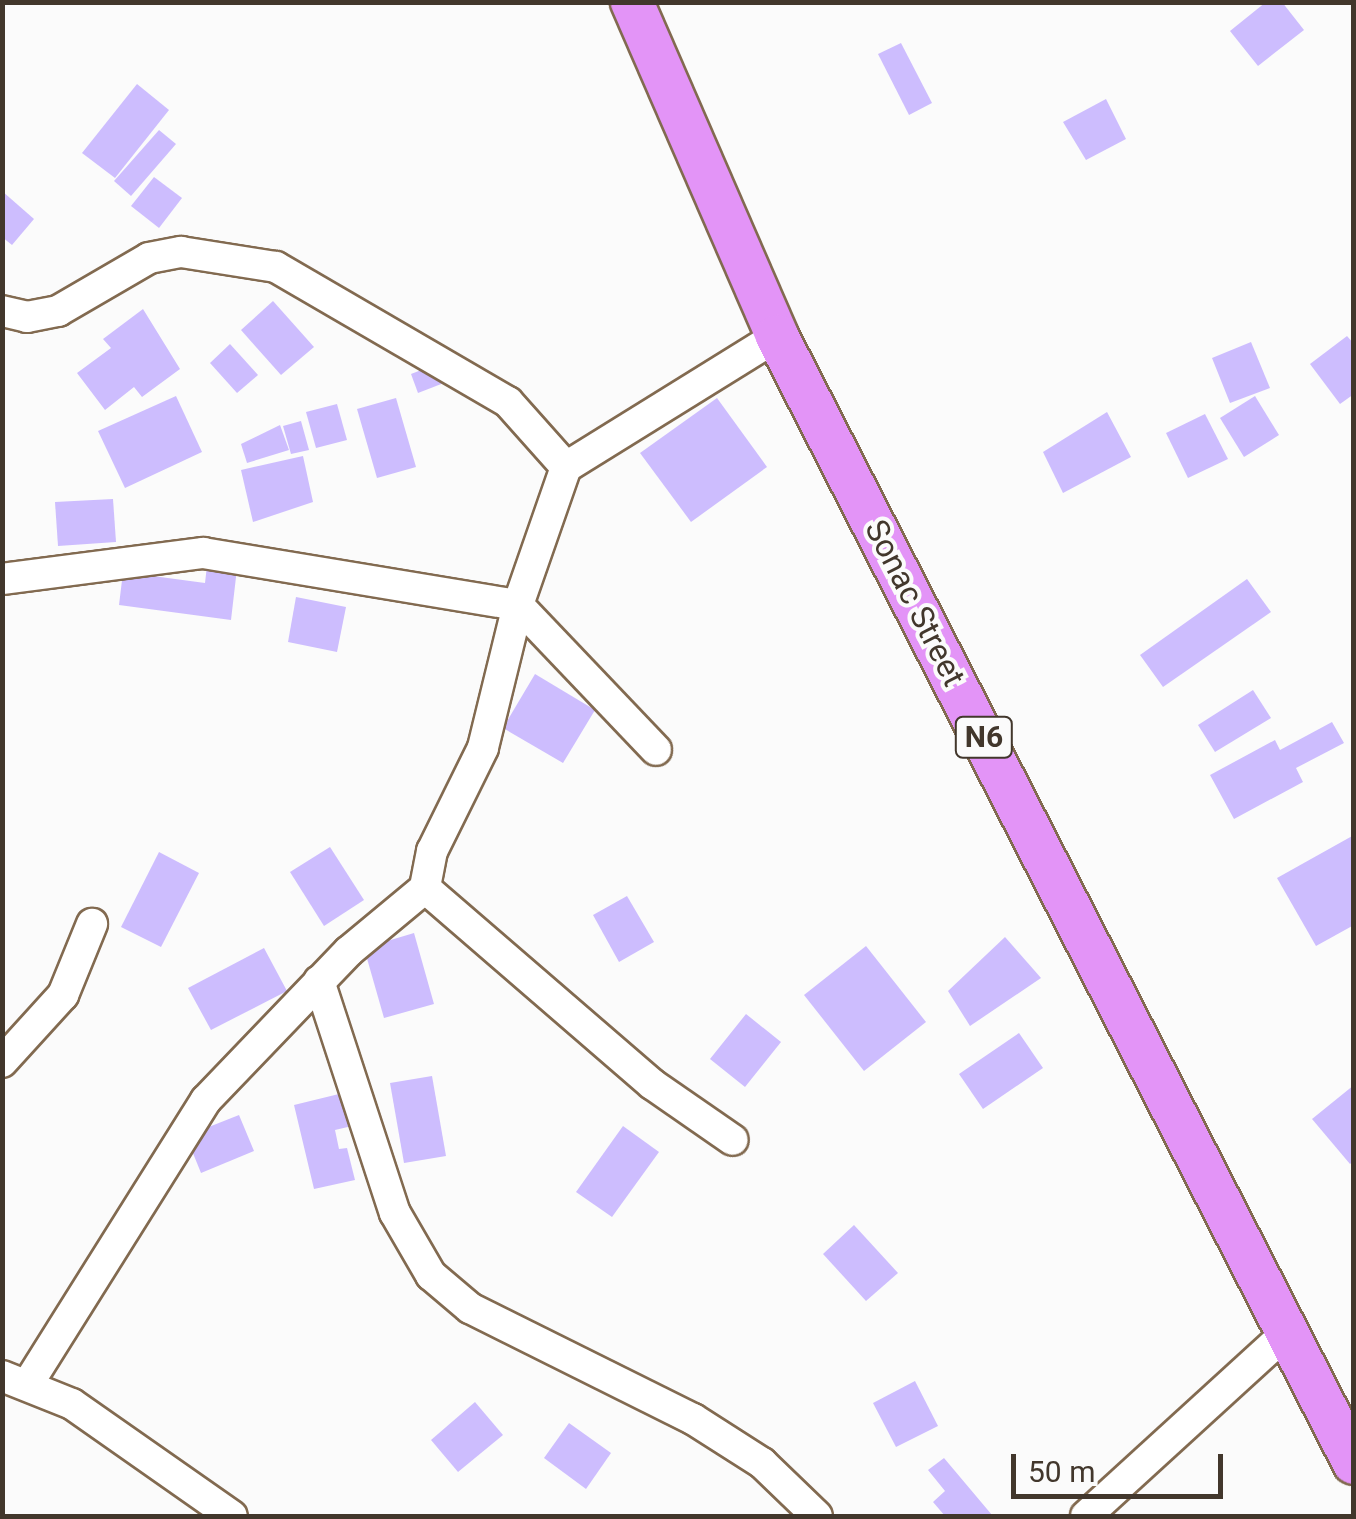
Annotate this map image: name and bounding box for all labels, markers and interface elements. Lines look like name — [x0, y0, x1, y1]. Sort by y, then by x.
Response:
street label: Sonac Street — [857, 513, 973, 693]
road number: N6 — [954, 712, 1014, 762]
scale bar — [1016, 1434, 1228, 1496]
text: 50 m — [1028, 1454, 1095, 1489]

